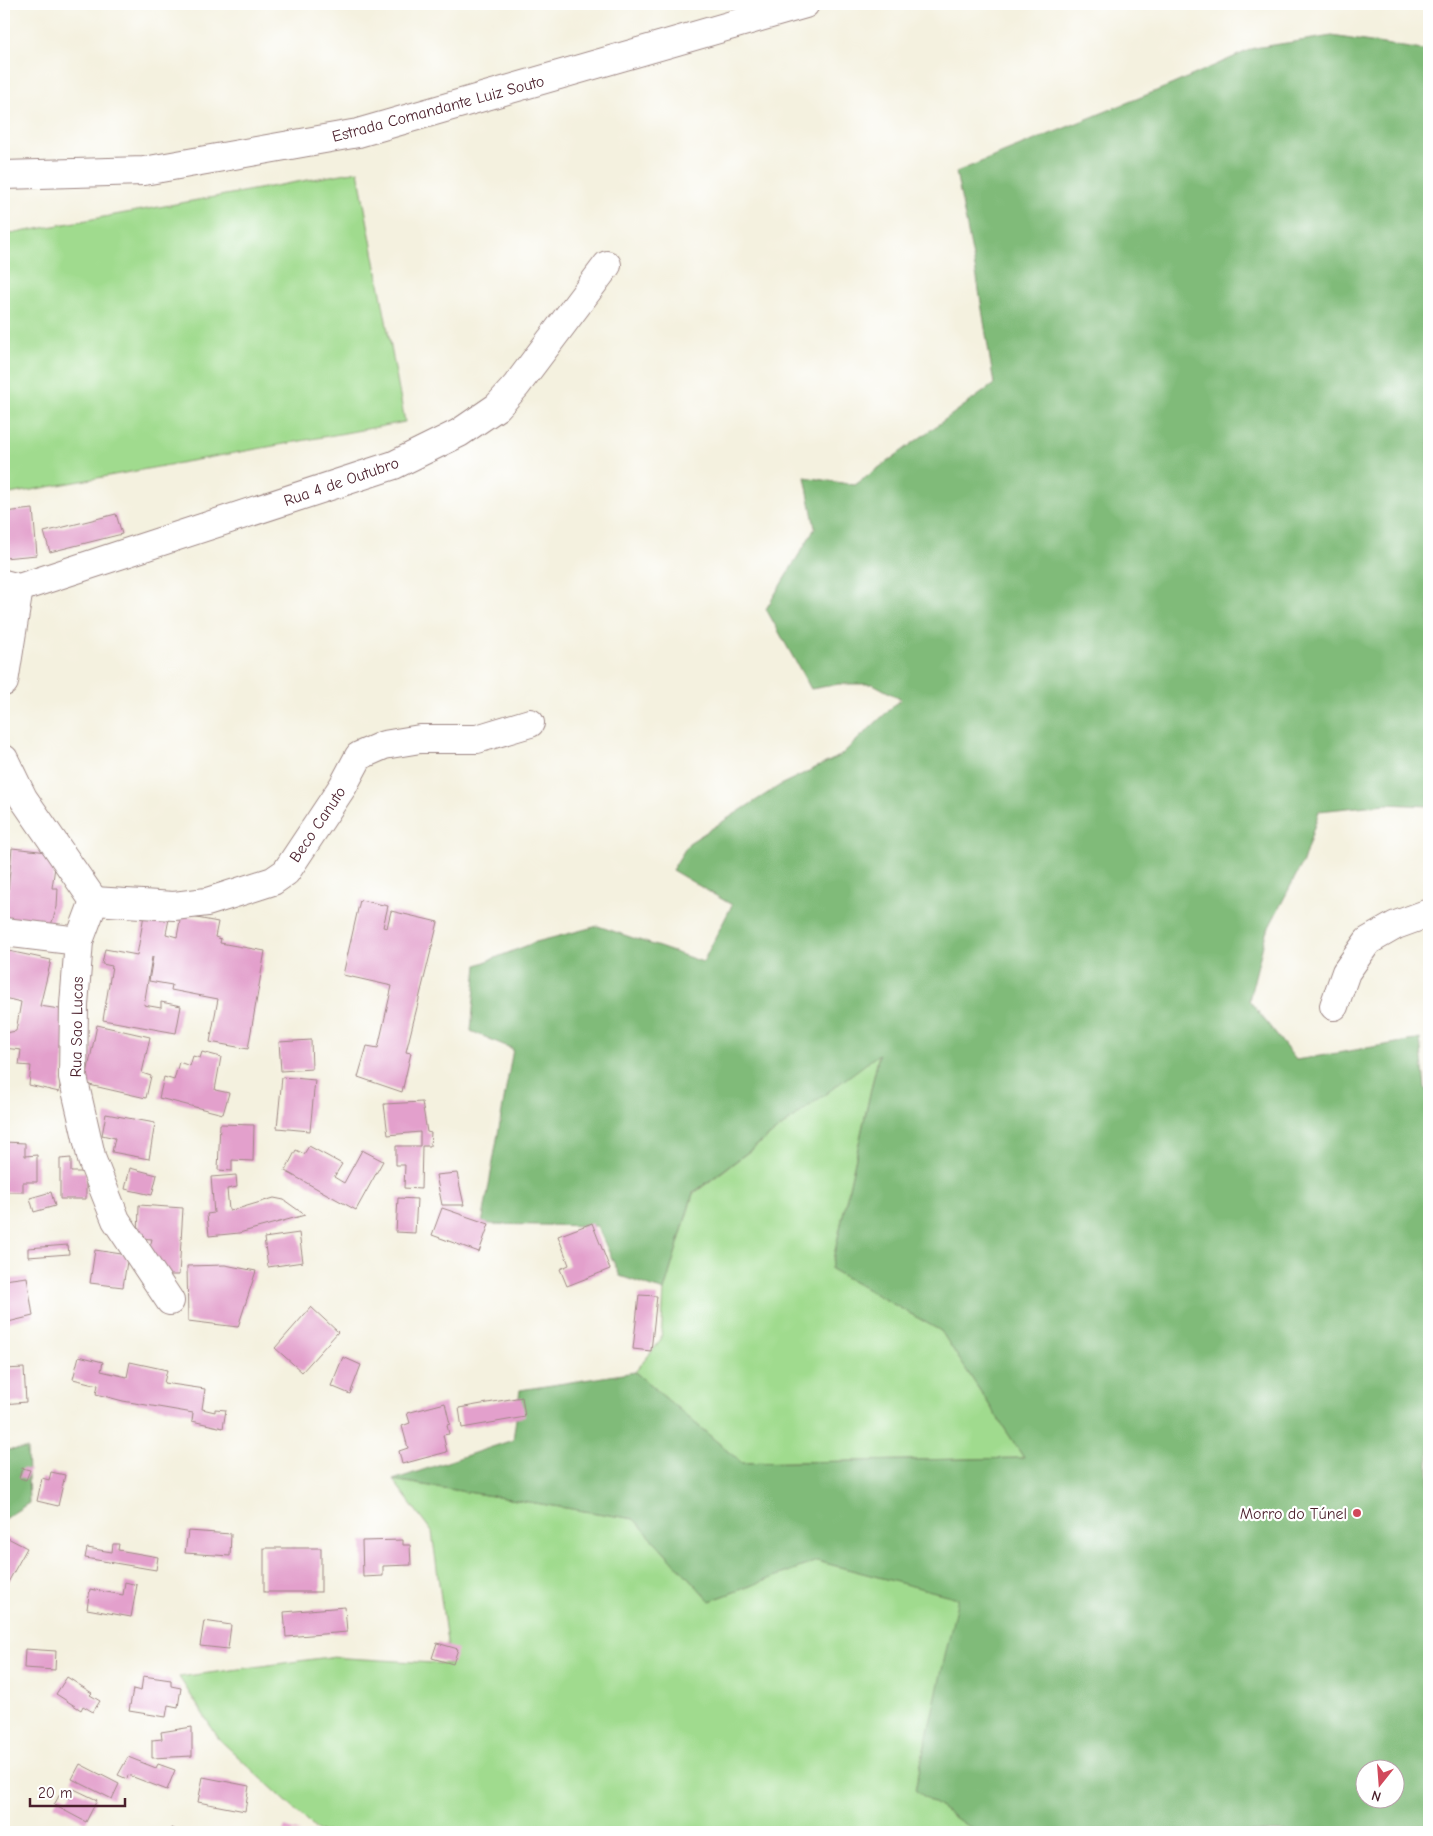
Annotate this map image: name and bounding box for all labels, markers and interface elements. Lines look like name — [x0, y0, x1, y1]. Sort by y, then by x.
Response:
street label: Estrada Comandante Luiz Souto — [330, 72, 546, 146]
street label: Rua 4 de Outubro — [281, 454, 401, 510]
street label: Beco Canuto — [286, 783, 350, 866]
street label: Rua Sao Lucas — [67, 976, 87, 1078]
place label: Morro do Túnel — [1240, 1505, 1347, 1523]
marker: Morro do Túnel — [1351, 1507, 1363, 1519]
north arrow — [1356, 1758, 1406, 1808]
scale bar — [30, 1776, 125, 1808]
text: 20 m — [38, 1784, 72, 1802]
text: N — [1369, 1786, 1383, 1805]

